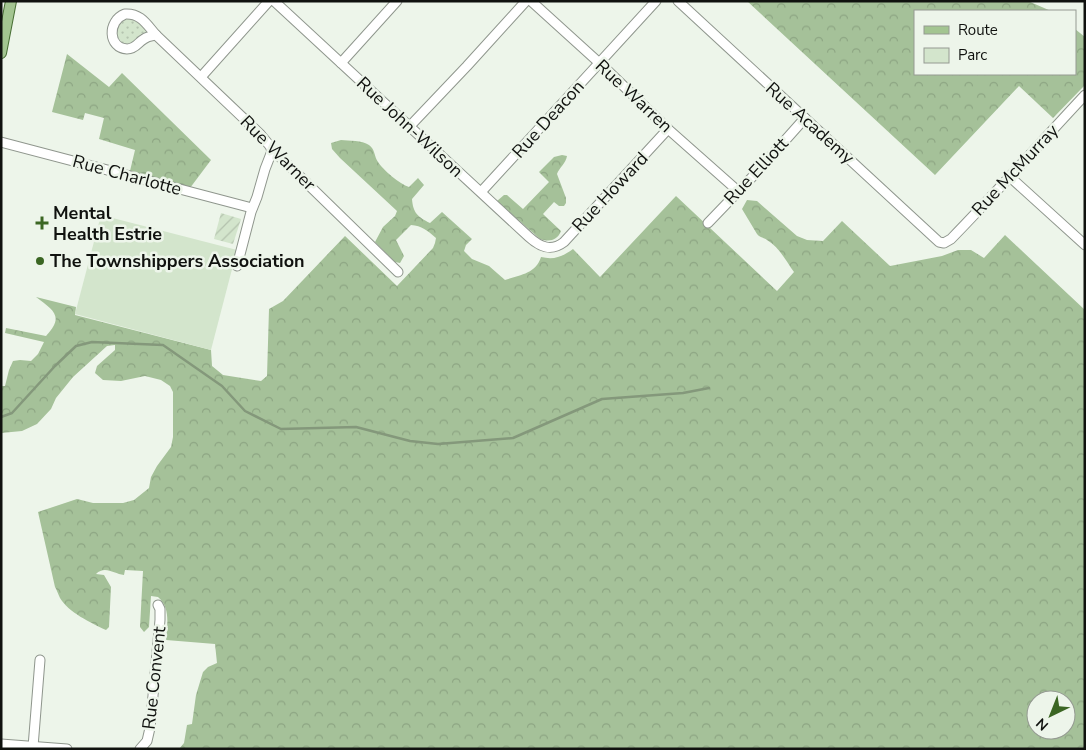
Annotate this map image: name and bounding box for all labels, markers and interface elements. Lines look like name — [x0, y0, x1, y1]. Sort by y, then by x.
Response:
legend — [914, 10, 1076, 75]
text: Route — [958, 20, 998, 40]
text: Parc — [958, 45, 987, 65]
street label: Rue Warren — [590, 54, 678, 138]
street label: Rue John-Wilson — [352, 71, 468, 183]
street label: Rue Deacon — [507, 75, 589, 163]
street label: Rue Academy — [760, 77, 860, 170]
street label: Rue Warner — [235, 110, 321, 196]
street label: Rue McMurray — [966, 118, 1064, 221]
street label: Rue Elliott — [719, 132, 794, 210]
street label: Rue Howard — [567, 147, 653, 237]
street label: Rue Charlotte — [70, 149, 184, 201]
place label: Mental Health Estrie — [53, 201, 162, 246]
marker: Mental Health Estrie — [35, 216, 49, 230]
place label: The Townshippers Association — [50, 249, 305, 273]
marker: The Townshippers Association — [34, 255, 46, 267]
street label: Rue Convent — [137, 625, 171, 731]
north arrow — [1026, 690, 1076, 740]
text: N — [1032, 714, 1053, 735]

